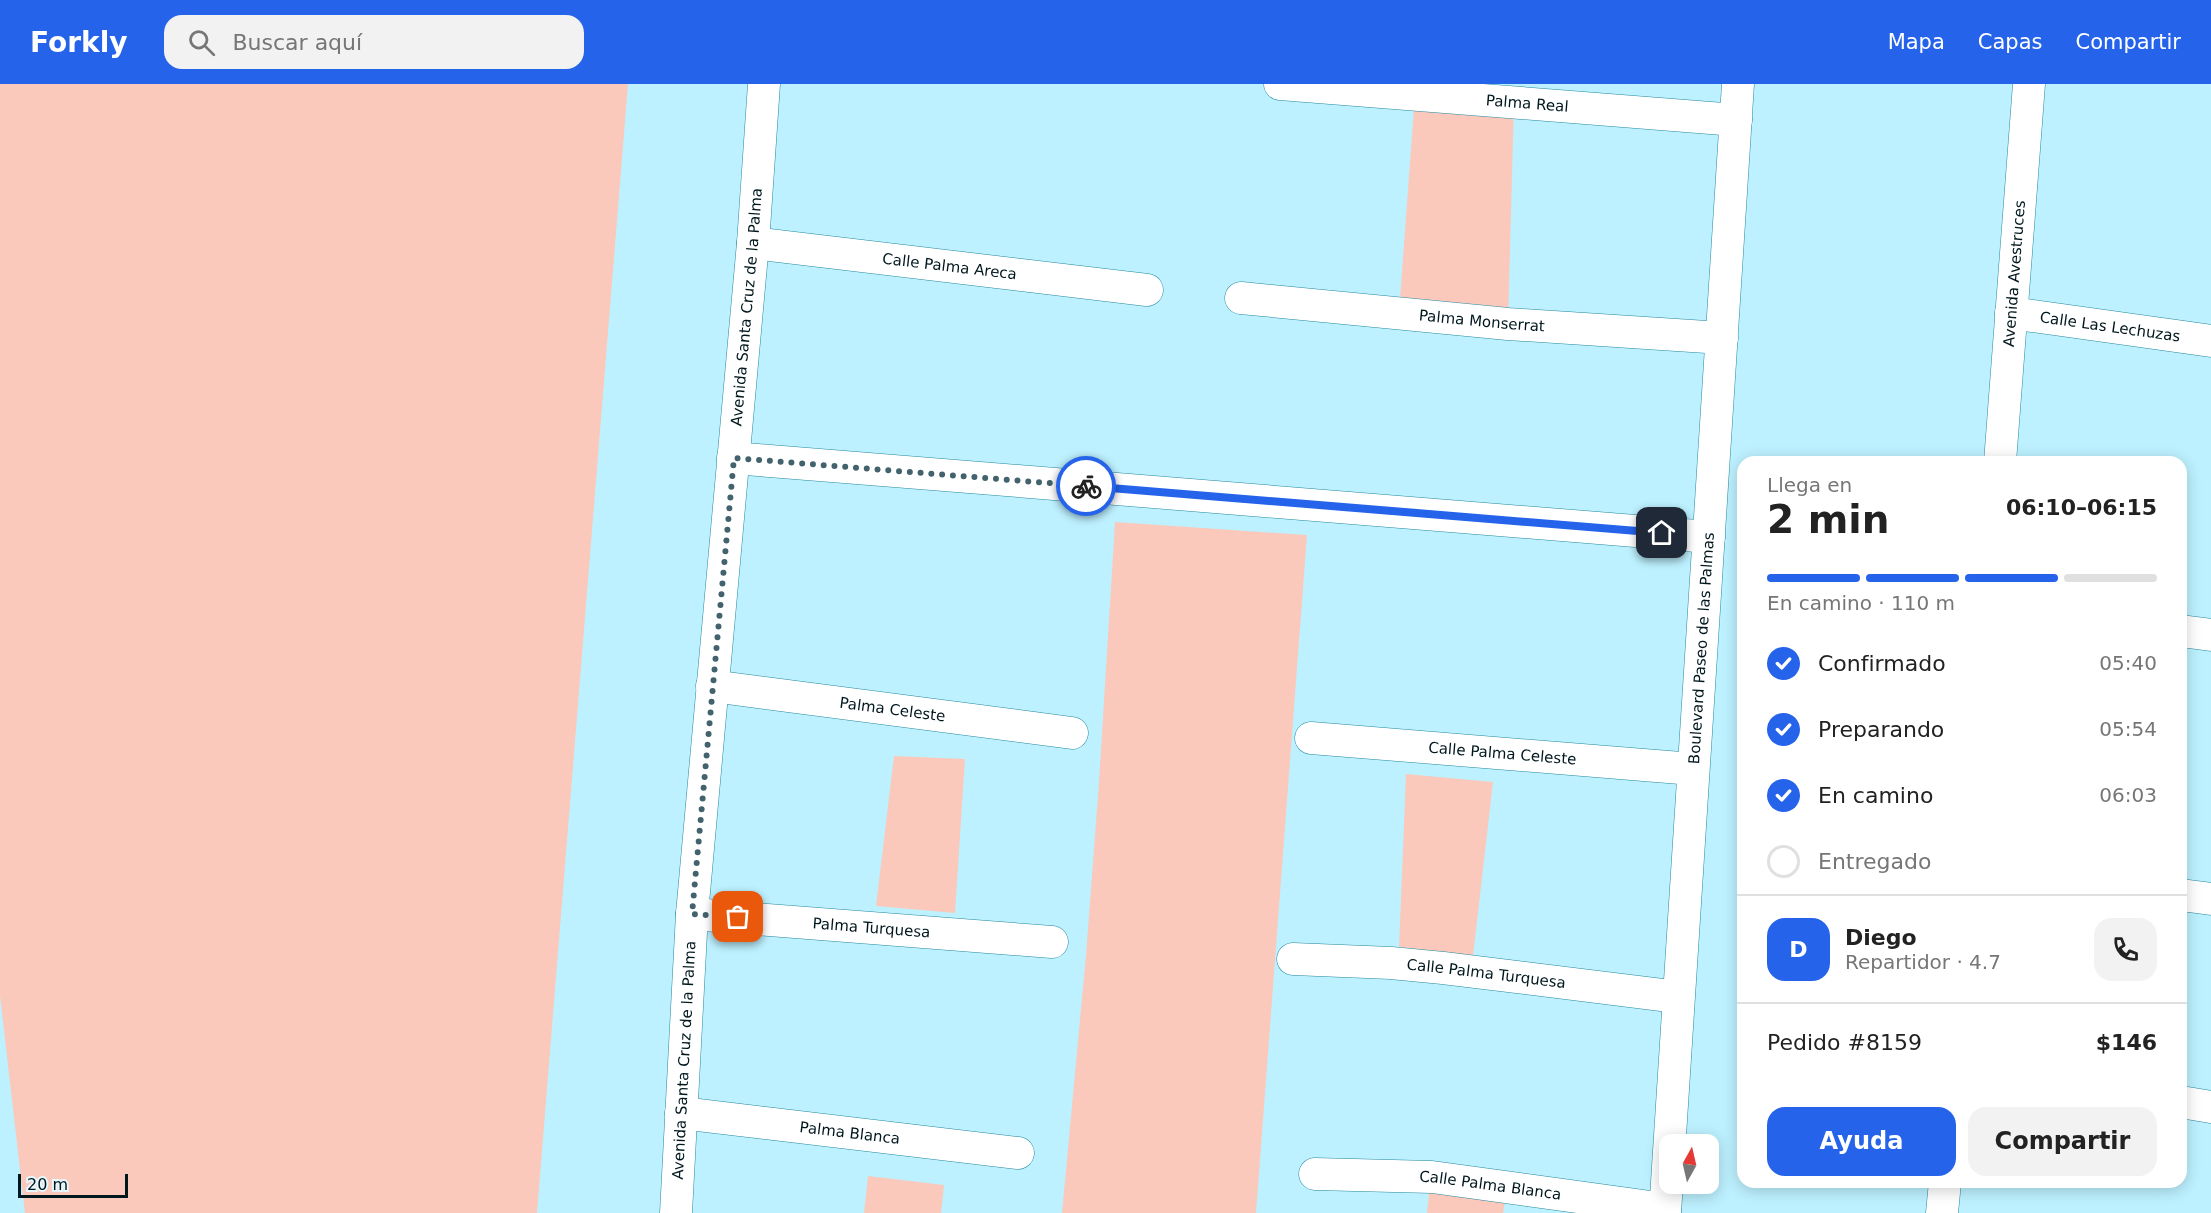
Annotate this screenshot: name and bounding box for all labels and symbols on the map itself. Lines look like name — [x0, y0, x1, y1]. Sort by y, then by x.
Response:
street label: Palma Real — [1485, 91, 1569, 116]
street label: Avenida Santa Cruz de la Palma — [727, 187, 766, 427]
street label: Avenida Avestruces — [2000, 199, 2029, 348]
street label: Calle Palma Areca — [881, 250, 1018, 283]
street label: Palma Monserrat — [1418, 306, 1545, 335]
street label: Calle Las Lechuzas — [2039, 308, 2182, 346]
courier — [1056, 456, 1116, 516]
pin — [1636, 507, 1687, 558]
street label: Boulevard Paseo de las Palmas — [1685, 532, 1718, 765]
street label: Palma Celeste — [839, 694, 946, 725]
street label: Calle Palma Celeste — [1428, 739, 1577, 769]
pin — [712, 891, 763, 942]
street label: Palma Turquesa — [812, 914, 931, 942]
street label: Avenida Santa Cruz de la Palma — [669, 940, 700, 1180]
street label: Calle Palma Turquesa — [1406, 956, 1567, 992]
street label: Palma Blanca — [799, 1118, 901, 1148]
north arrow — [1659, 1134, 1719, 1194]
street label: Calle Palma Blanca — [1419, 1168, 1562, 1204]
scale bar — [18, 1171, 128, 1198]

